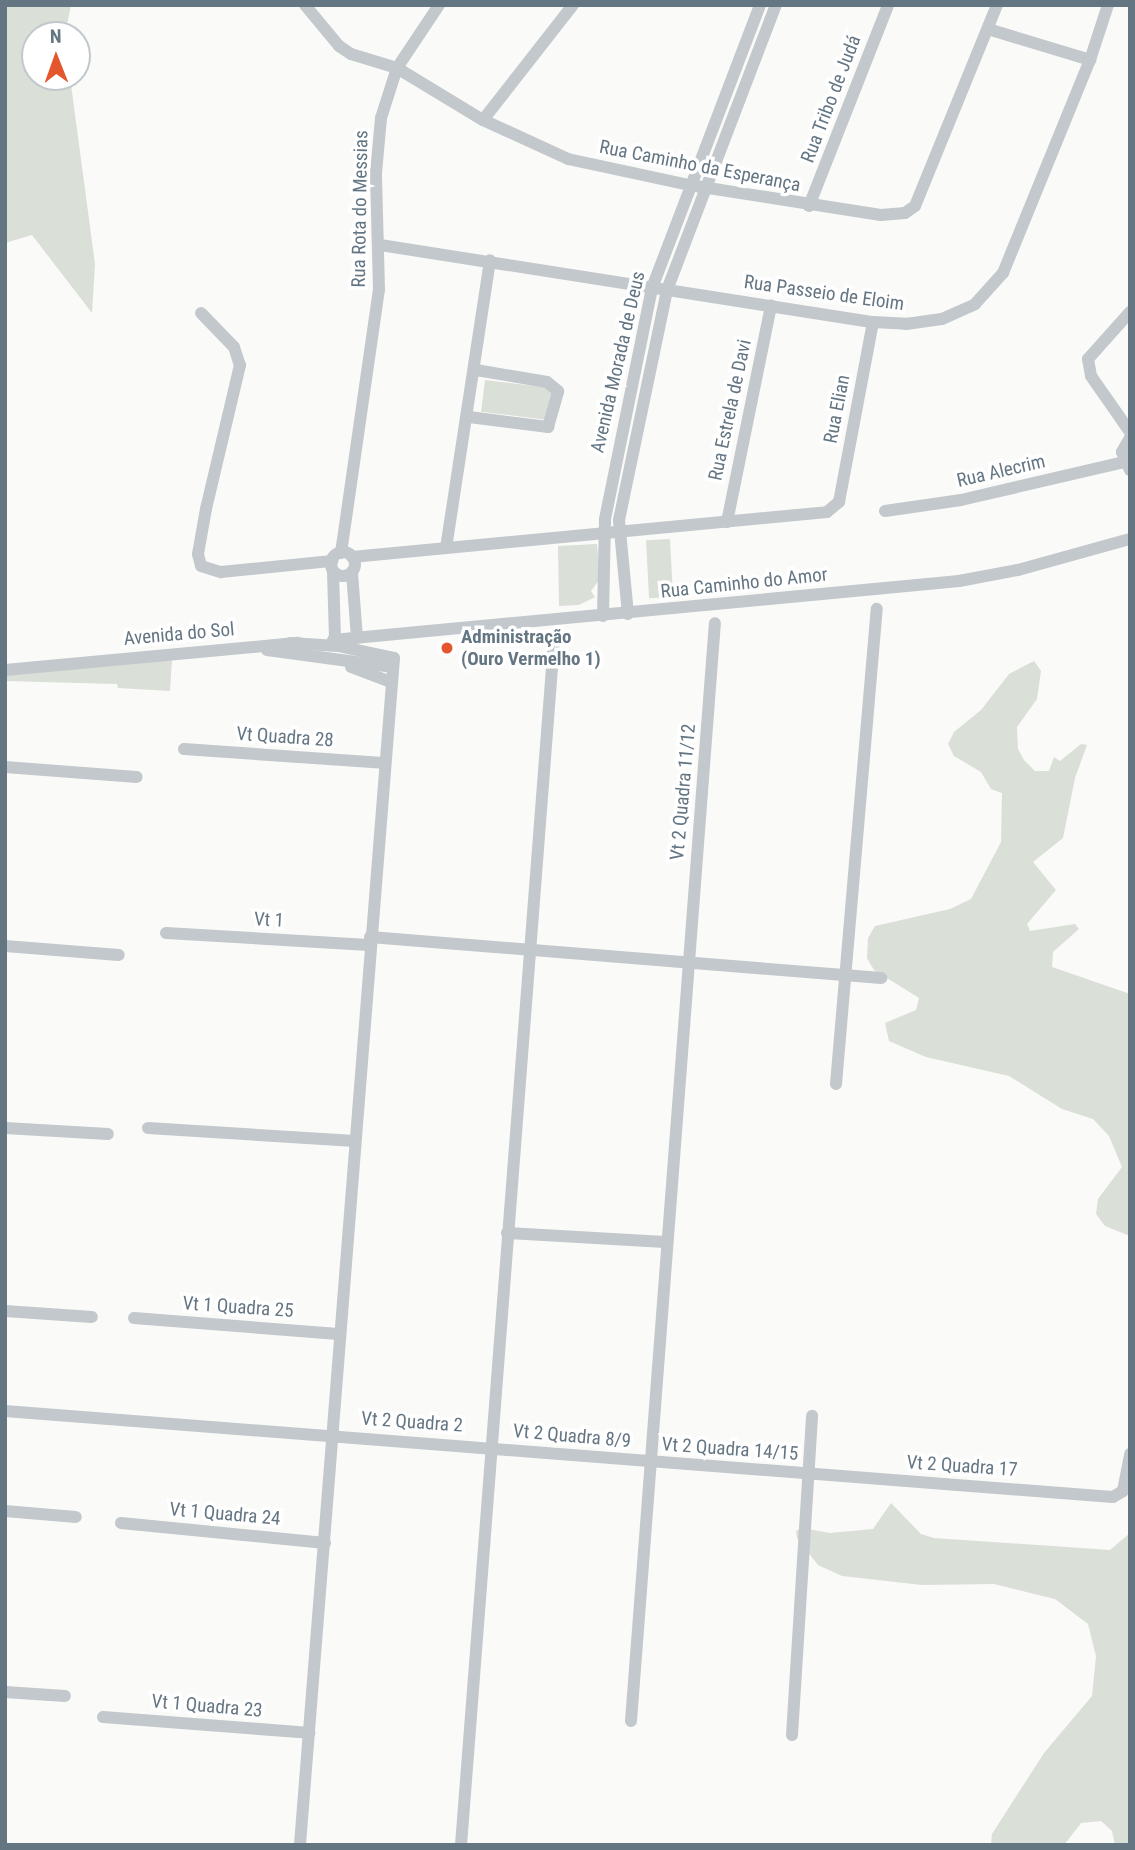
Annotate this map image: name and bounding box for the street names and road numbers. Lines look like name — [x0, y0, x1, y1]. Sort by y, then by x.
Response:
street label: Rua Tribo de Judá — [796, 32, 866, 166]
street label: Rua Rota do Messias — [347, 130, 373, 288]
street label: Rua Caminho da Esperança — [597, 135, 803, 197]
street label: Avenida Morada de Deus — [586, 269, 650, 455]
street label: Rua Passeio de Eloim — [742, 270, 906, 316]
street label: Rua Estrela de Davi — [704, 337, 756, 483]
street label: Rua Elian — [819, 373, 855, 445]
street label: Rua Alecrim — [954, 450, 1048, 492]
street label: Rua Caminho do Amor — [660, 563, 828, 603]
street label: Avenida do Sol — [123, 618, 235, 650]
street label: Vt Quadra 28 — [236, 722, 334, 752]
street label: Vt 2 Quadra 11/12 — [666, 723, 700, 861]
street label: Vt 1 — [253, 908, 285, 932]
street label: Vt 1 Quadra 25 — [182, 1292, 294, 1322]
street label: Vt 2 Quadra 2 — [360, 1407, 464, 1437]
street label: Vt 2 Quadra 8/9 — [512, 1419, 632, 1453]
street label: Vt 2 Quadra 14/15 — [661, 1433, 799, 1465]
street label: Vt 2 Quadra 17 — [906, 1451, 1018, 1481]
street label: Vt 1 Quadra 24 — [169, 1498, 281, 1530]
street label: Vt 1 Quadra 23 — [151, 1690, 263, 1722]

